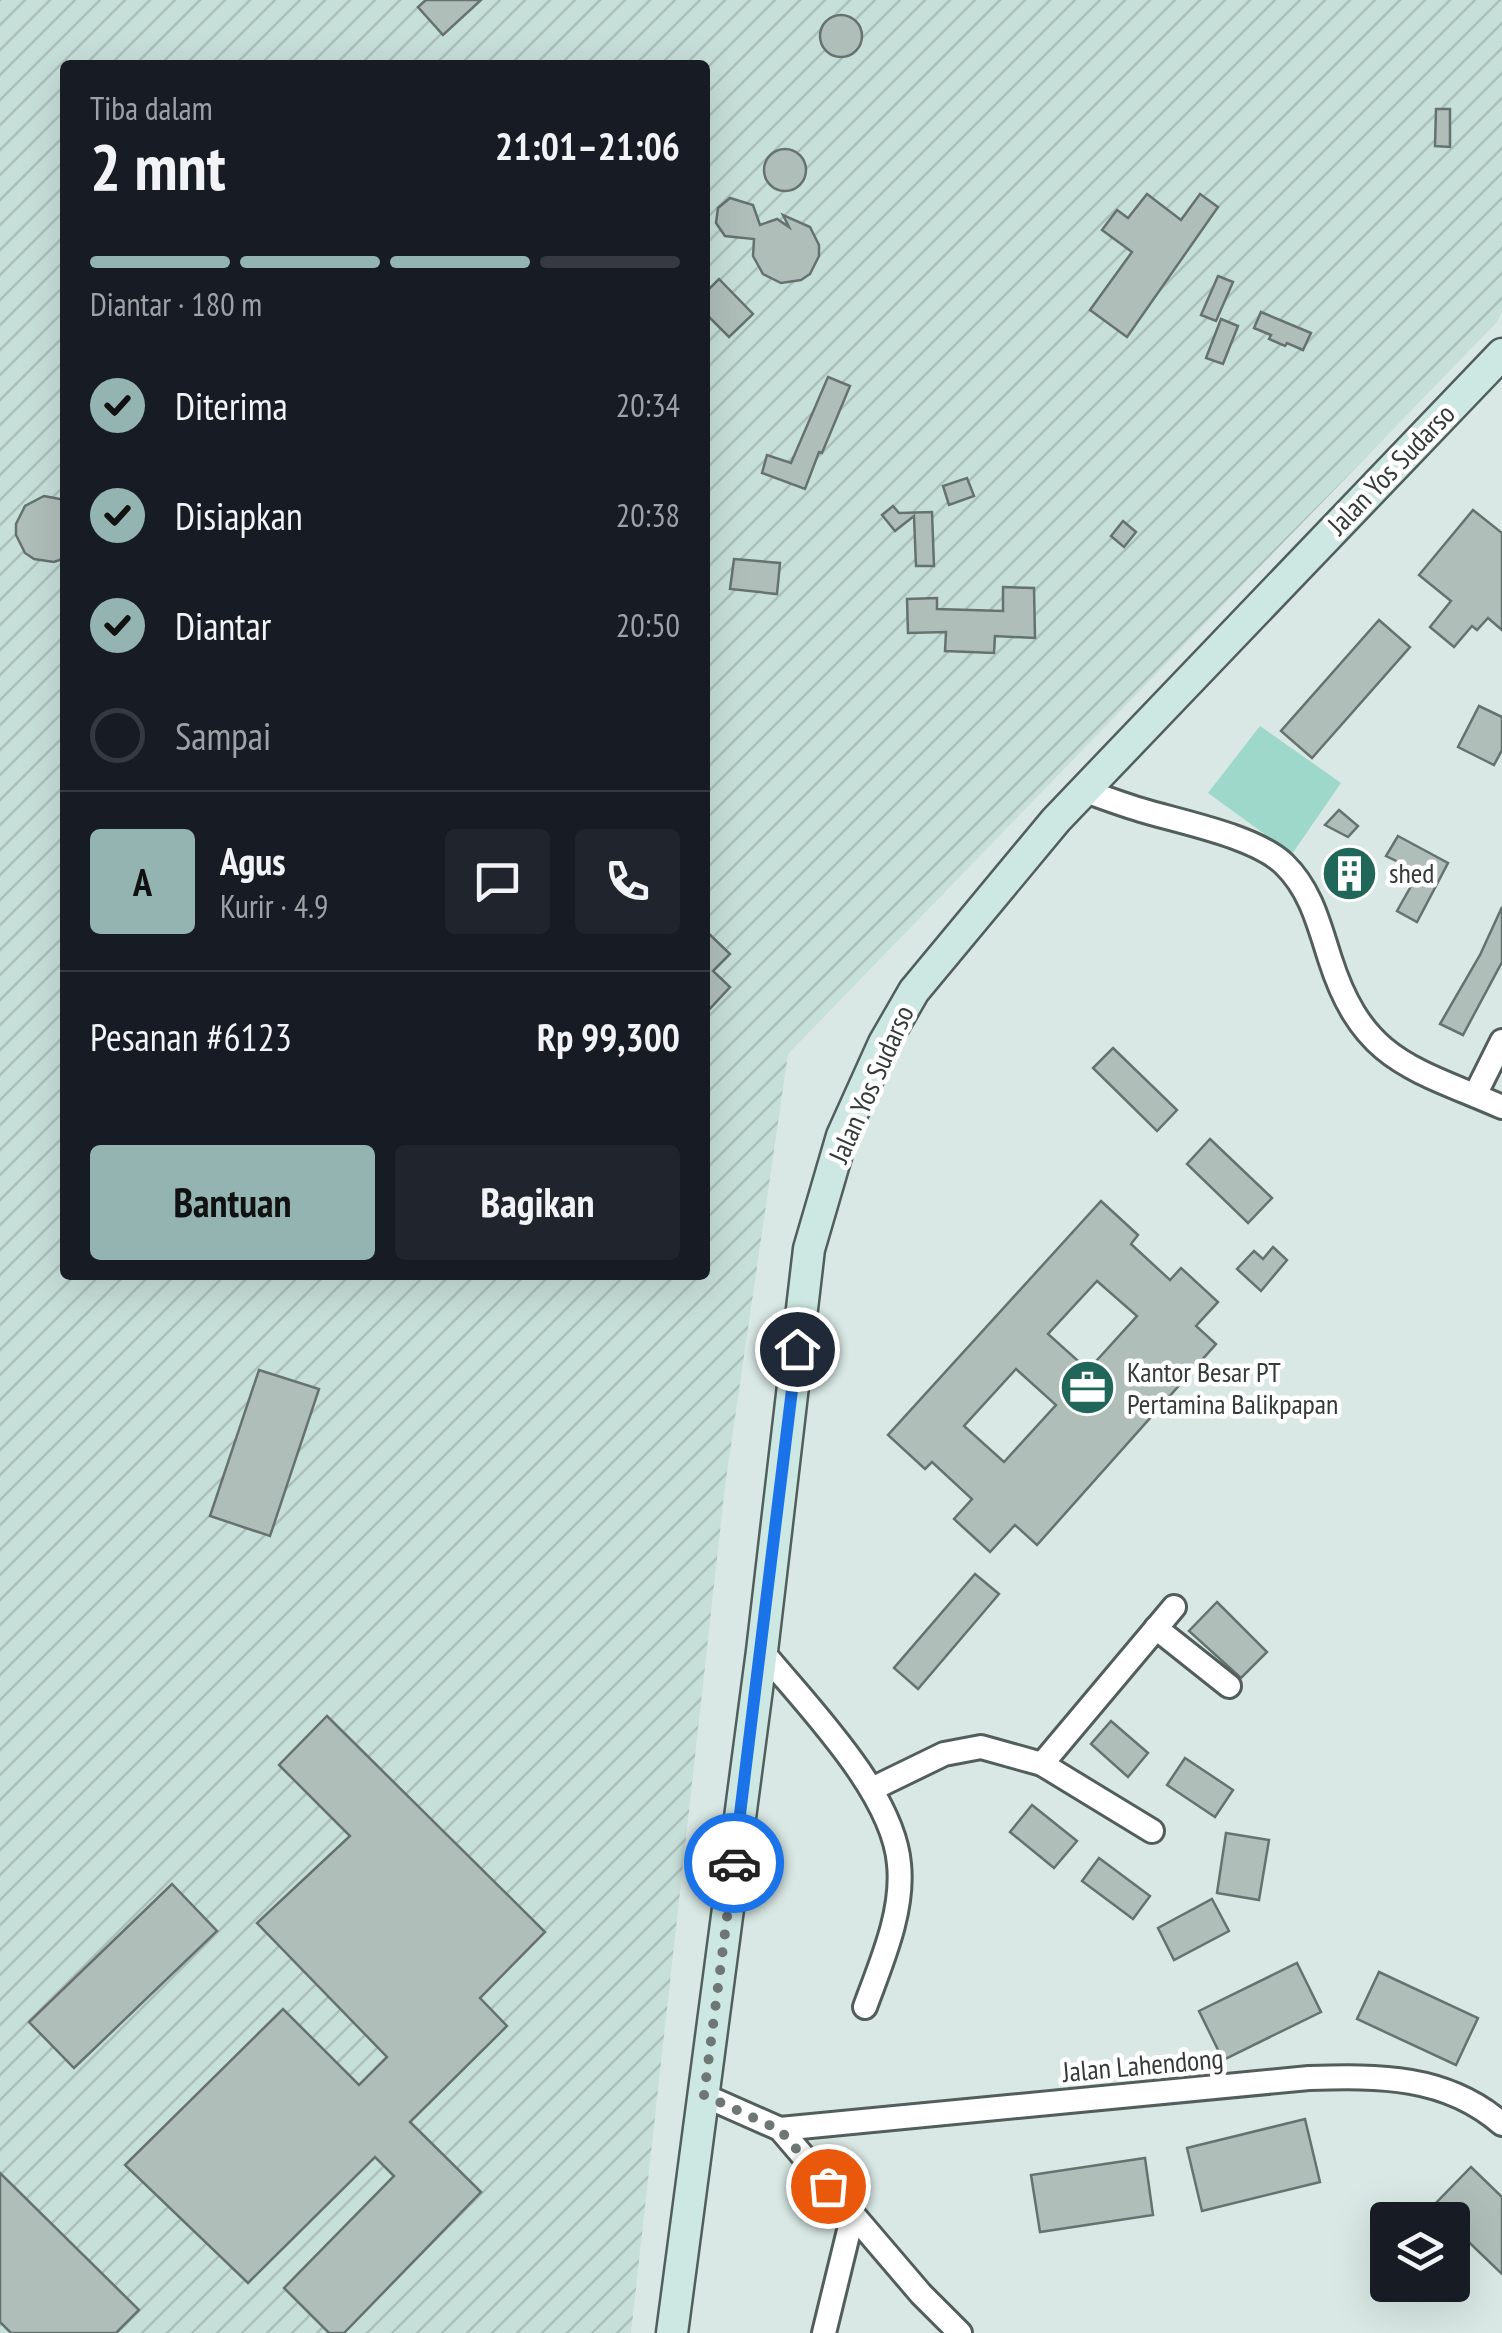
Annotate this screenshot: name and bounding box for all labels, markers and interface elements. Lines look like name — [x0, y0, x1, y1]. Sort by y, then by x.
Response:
text: Tiba dalam — [90, 87, 212, 129]
text: 21:01–21:06 — [495, 121, 680, 170]
text: 2 mnt — [90, 124, 226, 208]
text: Diantar · 180 m — [90, 283, 262, 325]
icon: check — [90, 378, 145, 433]
text: Diterima — [175, 381, 288, 430]
text: 20:34 — [616, 384, 680, 426]
street label: Jalan Yos Sudarso — [1318, 395, 1462, 543]
icon: check — [90, 488, 145, 543]
text: Disiapkan — [175, 491, 303, 540]
text: 20:38 — [616, 494, 680, 536]
icon: check — [90, 598, 145, 653]
text: Diantar — [175, 601, 271, 650]
text: 20:50 — [616, 604, 680, 646]
text: Sampai — [175, 711, 271, 760]
button: chat — [445, 829, 550, 934]
button: phone — [575, 829, 680, 934]
text: Agus — [220, 836, 286, 885]
building icon: shed — [1320, 843, 1380, 903]
place label: shed — [1389, 854, 1434, 891]
text: A — [133, 857, 152, 906]
text: Kurir · 4.9 — [220, 885, 328, 927]
street label: Jalan Yos Sudarso — [819, 999, 922, 1169]
text: Pesanan #6123 — [90, 1012, 292, 1061]
text: Rp 99,300 — [537, 1012, 680, 1061]
button: Bantuan — [90, 1145, 375, 1260]
button: Bagikan — [395, 1145, 680, 1260]
pin — [755, 1307, 840, 1392]
icon: home — [770, 1322, 825, 1377]
place label: Kantor Besar PT Pertamina Balikpapan — [1127, 1353, 1338, 1422]
office icon: Kantor Besar PT Pertamina Balikpapan — [1058, 1358, 1118, 1418]
courier — [684, 1813, 784, 1913]
icon: car — [707, 1836, 762, 1891]
street label: Jalan Lahendong — [1060, 2039, 1225, 2090]
pin — [786, 2144, 871, 2229]
icon: bag — [801, 2159, 856, 2214]
map controls — [1370, 2202, 1470, 2302]
button: layers — [1370, 2202, 1470, 2302]

